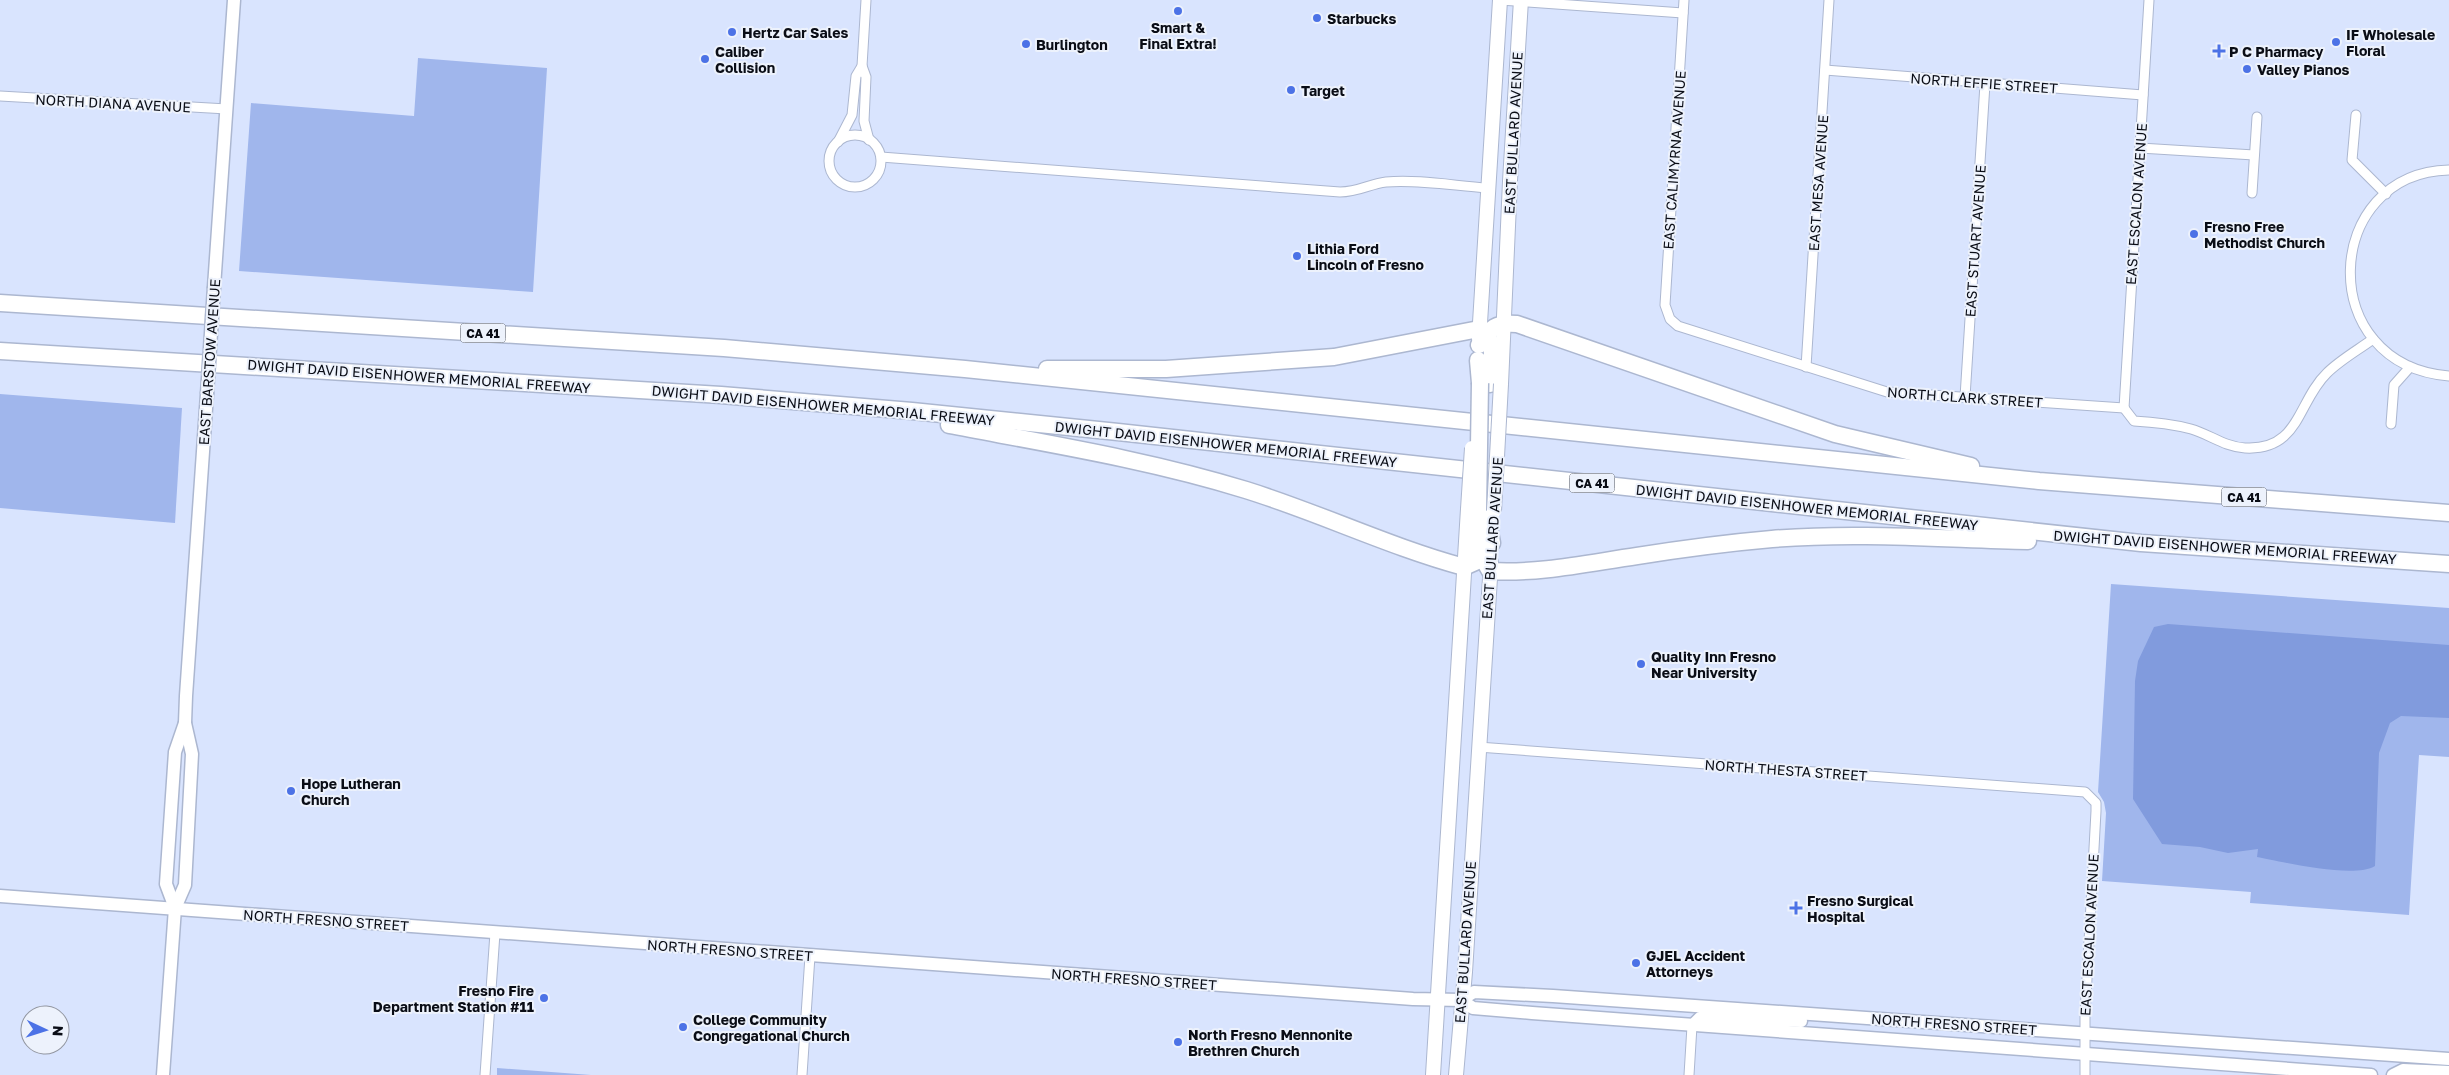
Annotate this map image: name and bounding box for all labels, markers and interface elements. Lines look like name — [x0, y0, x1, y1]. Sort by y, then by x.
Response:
marker: Smart & Final Extra! — [1172, 5, 1184, 17]
place label: Starbucks — [1327, 10, 1396, 27]
marker: Starbucks — [1311, 12, 1323, 24]
place label: Smart & Final Extra! — [1139, 19, 1217, 52]
place label: Hertz Car Sales — [742, 24, 848, 41]
marker: Hertz Car Sales — [726, 26, 738, 38]
place label: IF Wholesale Floral — [2346, 26, 2435, 59]
place label: Burlington — [1036, 36, 1108, 53]
marker: IF Wholesale Floral — [2330, 36, 2342, 48]
marker: Burlington — [1020, 38, 1032, 50]
place label: Caliber Collision — [715, 43, 775, 76]
place label: P C Pharmacy — [2229, 43, 2324, 60]
marker: P C Pharmacy — [2213, 45, 2225, 57]
street label: EAST BULLARD AVENUE — [1500, 51, 1526, 215]
marker: Caliber Collision — [699, 53, 711, 65]
place label: Valley Pianos — [2257, 61, 2350, 78]
marker: Valley Pianos — [2241, 63, 2253, 75]
street label: NORTH EFFIE STREET — [1910, 69, 2059, 97]
street label: EAST CALIMYRNA AVENUE — [1659, 70, 1689, 250]
place label: Target — [1301, 82, 1345, 99]
marker: Target — [1285, 84, 1297, 96]
street label: NORTH DIANA AVENUE — [35, 90, 191, 116]
street label: EAST MESA AVENUE — [1805, 114, 1831, 252]
street label: EAST ESCALON AVENUE — [2122, 122, 2150, 286]
street label: EAST STUART AVENUE — [1961, 164, 1989, 318]
place label: Fresno Free Methodist Church — [2204, 218, 2325, 251]
marker: Fresno Free Methodist Church — [2188, 228, 2200, 240]
place label: Lithia Ford Lincoln of Fresno — [1307, 240, 1424, 273]
marker: Lithia Ford Lincoln of Fresno — [1291, 250, 1303, 262]
street label: EAST BARSTOW AVENUE — [195, 278, 223, 446]
road number: CA 41 — [460, 323, 506, 342]
street label: DWIGHT DAVID EISENHOWER MEMORIAL FREEWAY — [247, 356, 591, 396]
street label: DWIGHT DAVID EISENHOWER MEMORIAL FREEWAY — [651, 382, 995, 428]
street label: NORTH CLARK STREET — [1887, 383, 2044, 411]
street label: DWIGHT DAVID EISENHOWER MEMORIAL FREEWAY — [1054, 418, 1398, 470]
street label: EAST BULLARD AVENUE — [1478, 456, 1506, 620]
road number: CA 41 — [1570, 473, 1614, 492]
street label: DWIGHT DAVID EISENHOWER MEMORIAL FREEWAY — [1635, 481, 1979, 533]
road number: CA 41 — [2222, 488, 2266, 507]
street label: DWIGHT DAVID EISENHOWER MEMORIAL FREEWAY — [2053, 527, 2397, 567]
place label: Quality Inn Fresno Near University — [1651, 648, 1776, 681]
marker: Quality Inn Fresno Near University — [1635, 658, 1647, 670]
street label: NORTH THESTA STREET — [1704, 756, 1868, 784]
place label: Hope Lutheran Church — [301, 775, 401, 808]
marker: Hope Lutheran Church — [285, 785, 297, 797]
street label: EAST ESCALON AVENUE — [2076, 854, 2102, 1016]
street label: EAST BULLARD AVENUE — [1451, 860, 1479, 1024]
place label: Fresno Surgical Hospital — [1807, 892, 1914, 925]
marker: Fresno Surgical Hospital — [1789, 901, 1803, 915]
street label: NORTH FRESNO STREET — [243, 906, 410, 934]
street label: NORTH FRESNO STREET — [647, 936, 814, 964]
place label: GJEL Accident Attorneys — [1646, 947, 1746, 980]
marker: GJEL Accident Attorneys — [1630, 957, 1642, 969]
street label: NORTH FRESNO STREET — [1051, 965, 1218, 993]
place label: Fresno Fire Department Station #11 — [373, 982, 534, 1015]
marker: Fresno Fire Department Station #11 — [538, 992, 550, 1004]
north arrow — [20, 1005, 70, 1055]
street label: NORTH FRESNO STREET — [1871, 1010, 2038, 1038]
place label: College Community Congregational Church — [693, 1011, 850, 1044]
marker: College Community Congregational Church — [677, 1021, 689, 1033]
text: N — [50, 1025, 67, 1037]
place label: North Fresno Mennonite Brethren Church — [1188, 1026, 1353, 1059]
marker: North Fresno Mennonite Brethren Church — [1172, 1036, 1184, 1048]

